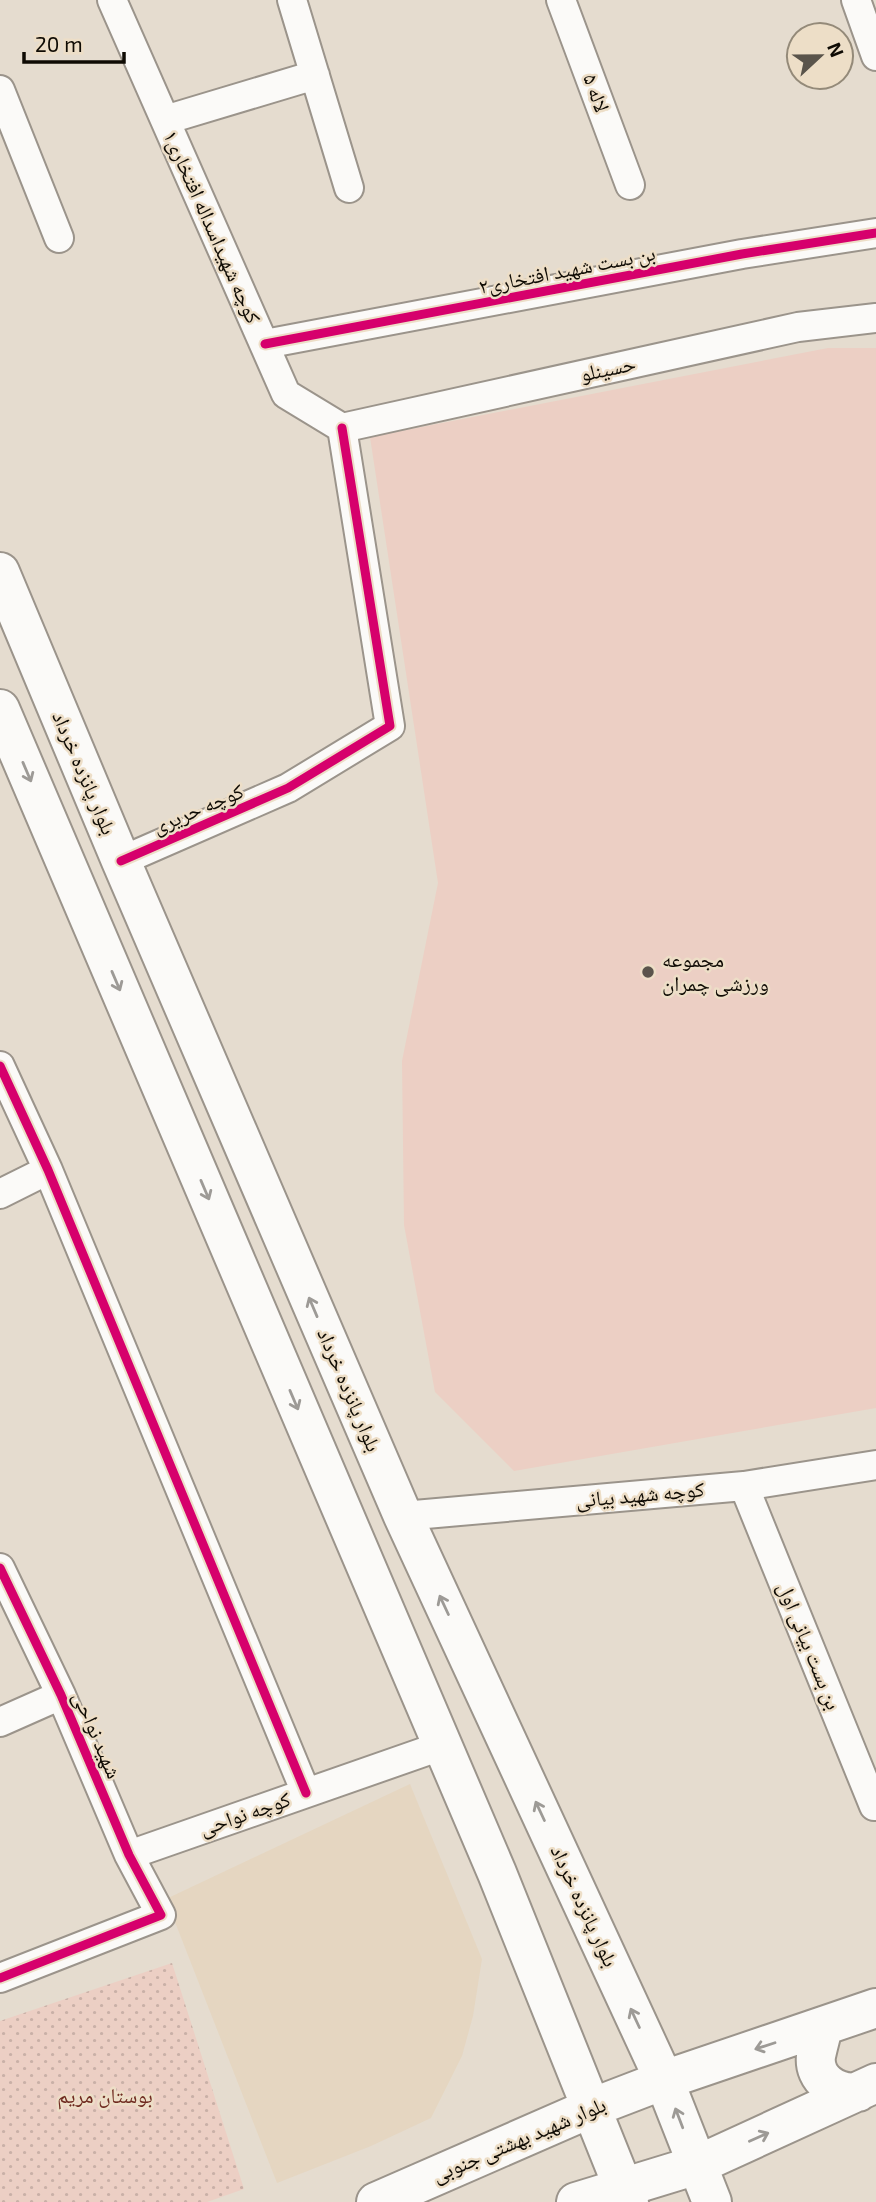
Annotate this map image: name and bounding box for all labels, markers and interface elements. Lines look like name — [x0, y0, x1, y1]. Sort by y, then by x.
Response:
scale bar — [24, 21, 124, 65]
north arrow — [785, 21, 855, 91]
text: 20 m — [35, 31, 83, 56]
text: N — [823, 39, 849, 60]
street label: لاله ۵ — [579, 70, 616, 115]
street label: کوچه شهیداسداله افتخاری۱ — [159, 126, 267, 328]
street label: بن بست شهید افتخاری۲ — [476, 239, 658, 300]
street label: حسینلو — [578, 349, 638, 386]
street label: بلوار پانزده خرداد — [47, 707, 123, 838]
one-way arrow — [21, 760, 34, 782]
street label: کوچه حریری — [148, 777, 247, 839]
place label: مجموعه ورزشی چمران — [662, 946, 769, 997]
marker: مجموعه ورزشی چمران — [640, 964, 656, 980]
one-way arrow — [110, 970, 123, 991]
one-way arrow — [199, 1179, 212, 1201]
one-way arrow — [306, 1297, 319, 1318]
street label: بلوار پانزده خرداد — [312, 1324, 388, 1455]
one-way arrow — [288, 1388, 301, 1410]
street label: کوچه شهید بیانی — [575, 1475, 706, 1514]
street label: بن بست بیانی اول — [772, 1578, 847, 1714]
one-way arrow — [437, 1595, 450, 1616]
street label: شهید نواحی — [67, 1687, 128, 1783]
street label: کوچه نواحی — [196, 1785, 294, 1842]
one-way arrow — [532, 1801, 545, 1822]
street label: بلوار پانزده خرداد — [545, 1841, 624, 1971]
one-way arrow — [628, 2008, 641, 2029]
one-way arrow — [755, 2041, 777, 2053]
park label: بوستان مریم — [57, 2082, 153, 2110]
street label: بلوار شهید بهشتی جنوبی — [428, 2091, 610, 2188]
one-way arrow — [671, 2108, 684, 2130]
one-way arrow — [748, 2130, 769, 2143]

